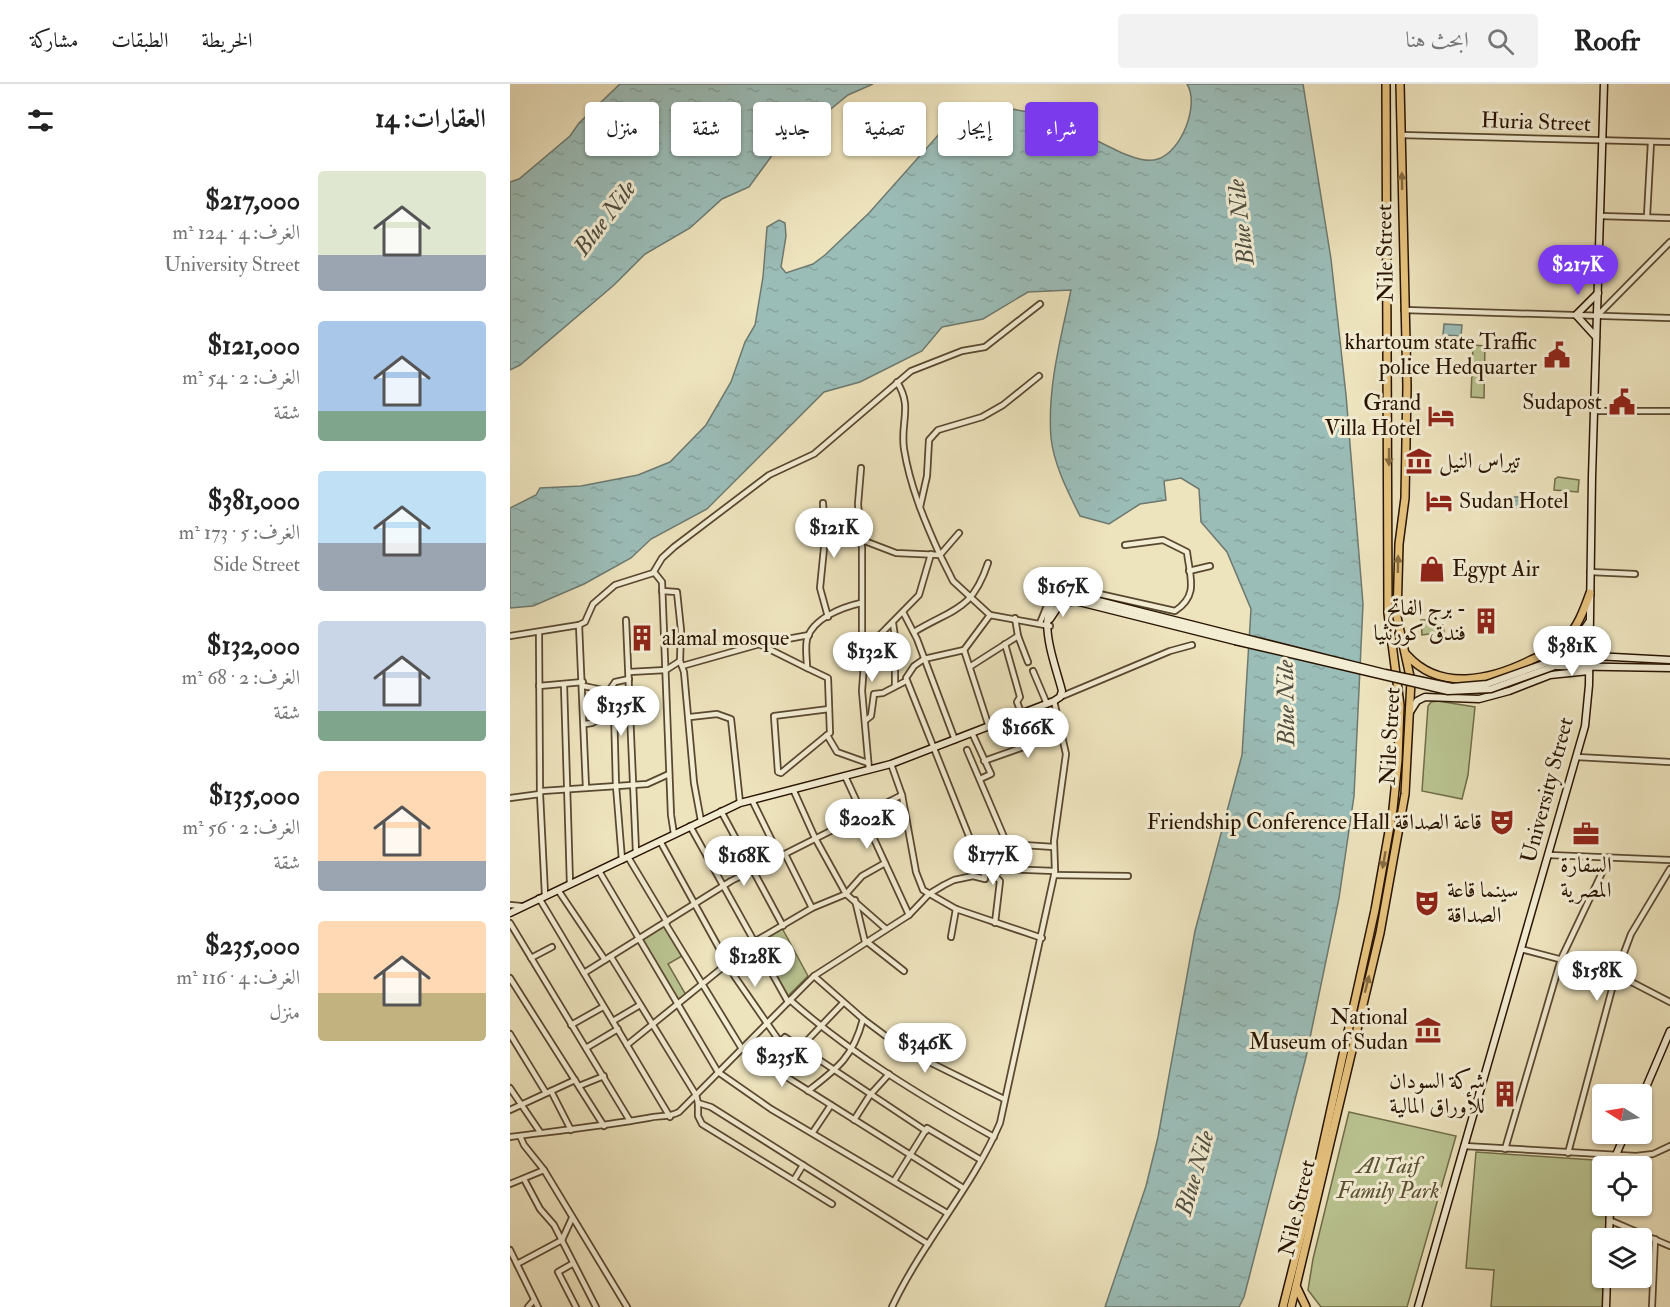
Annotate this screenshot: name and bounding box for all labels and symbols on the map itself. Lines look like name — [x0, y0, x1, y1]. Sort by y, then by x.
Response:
street label: Huria Street — [1481, 106, 1591, 138]
one-way arrow — [1397, 171, 1407, 190]
water label: Blue Nile — [566, 173, 644, 263]
water label: Blue Nile — [1220, 176, 1262, 268]
street label: Nile Street — [1370, 204, 1400, 302]
pin: $217K — [1536, 245, 1620, 296]
place label: khartoum state Traffic police Hedquarter — [1345, 328, 1538, 382]
public building icon: khartoum state Traffic police Hedquarter — [1542, 340, 1572, 370]
public building icon: Sudapost — [1607, 387, 1637, 417]
place label: Sudapost — [1522, 388, 1602, 417]
place label: Grand Villa Hotel — [1324, 389, 1421, 442]
hotel icon: Grand Villa Hotel — [1426, 401, 1456, 431]
museum icon: تيراس النيل — [1404, 446, 1434, 476]
place label: تيراس النيل — [1439, 447, 1521, 476]
one-way arrow — [1384, 448, 1394, 467]
hotel icon: Sudan Hotel — [1424, 486, 1454, 516]
place label: Sudan Hotel — [1459, 487, 1569, 515]
pin: $121K — [792, 508, 876, 559]
shop icon: Egypt Air — [1417, 554, 1447, 584]
one-way arrow — [1394, 555, 1403, 574]
place label: Egypt Air — [1452, 555, 1540, 584]
pin: $167K — [1021, 567, 1105, 618]
place label: برج الفاتح - فندق كورنثيا — [1374, 594, 1466, 647]
building icon: برج الفاتح - فندق كورنثيا — [1471, 606, 1501, 636]
building icon: alamal mosque — [627, 623, 657, 653]
place label: alamal mosque — [662, 624, 789, 652]
pin: $381K — [1530, 626, 1614, 677]
pin: $132K — [830, 632, 914, 683]
water label: Blue Nile — [1270, 659, 1302, 747]
pin: $135K — [579, 686, 663, 737]
street label: Nile Street — [1373, 686, 1407, 786]
pin: $166K — [986, 708, 1070, 759]
street label: University Street — [1514, 714, 1580, 866]
pin: $202K — [825, 799, 909, 850]
theatre icon: Friendship Conference Hall قاعة الصداقة — [1487, 807, 1517, 837]
place label: Friendship Conference Hall قاعة الصداقة — [1147, 808, 1482, 837]
office icon: السفارة المصرية — [1571, 819, 1601, 849]
pin: $177K — [951, 835, 1035, 886]
pin: $168K — [702, 836, 786, 887]
one-way arrow — [1379, 851, 1388, 870]
place label: السفارة المصرية — [1560, 851, 1612, 904]
place label: سينما قاعة الصداقة — [1447, 876, 1519, 929]
theatre icon: سينما قاعة الصداقة — [1412, 888, 1442, 918]
pin: $128K — [713, 937, 797, 988]
pin: $158K — [1555, 951, 1639, 1002]
one-way arrow — [1363, 975, 1373, 993]
place label: National Museum of Sudan — [1249, 1003, 1408, 1056]
museum icon: National Museum of Sudan — [1413, 1015, 1443, 1045]
pin: $346K — [883, 1023, 967, 1074]
pin: $235K — [740, 1037, 824, 1088]
place label: شركة السودان للأوراق المالية — [1389, 1067, 1485, 1120]
building icon: شركة السودان للأوراق المالية — [1490, 1079, 1520, 1109]
north arrow — [1592, 1084, 1652, 1144]
water label: Blue Nile — [1168, 1126, 1222, 1220]
park label: Al Taif Family Park — [1336, 1152, 1439, 1205]
street label: Nile Street — [1272, 1157, 1322, 1259]

